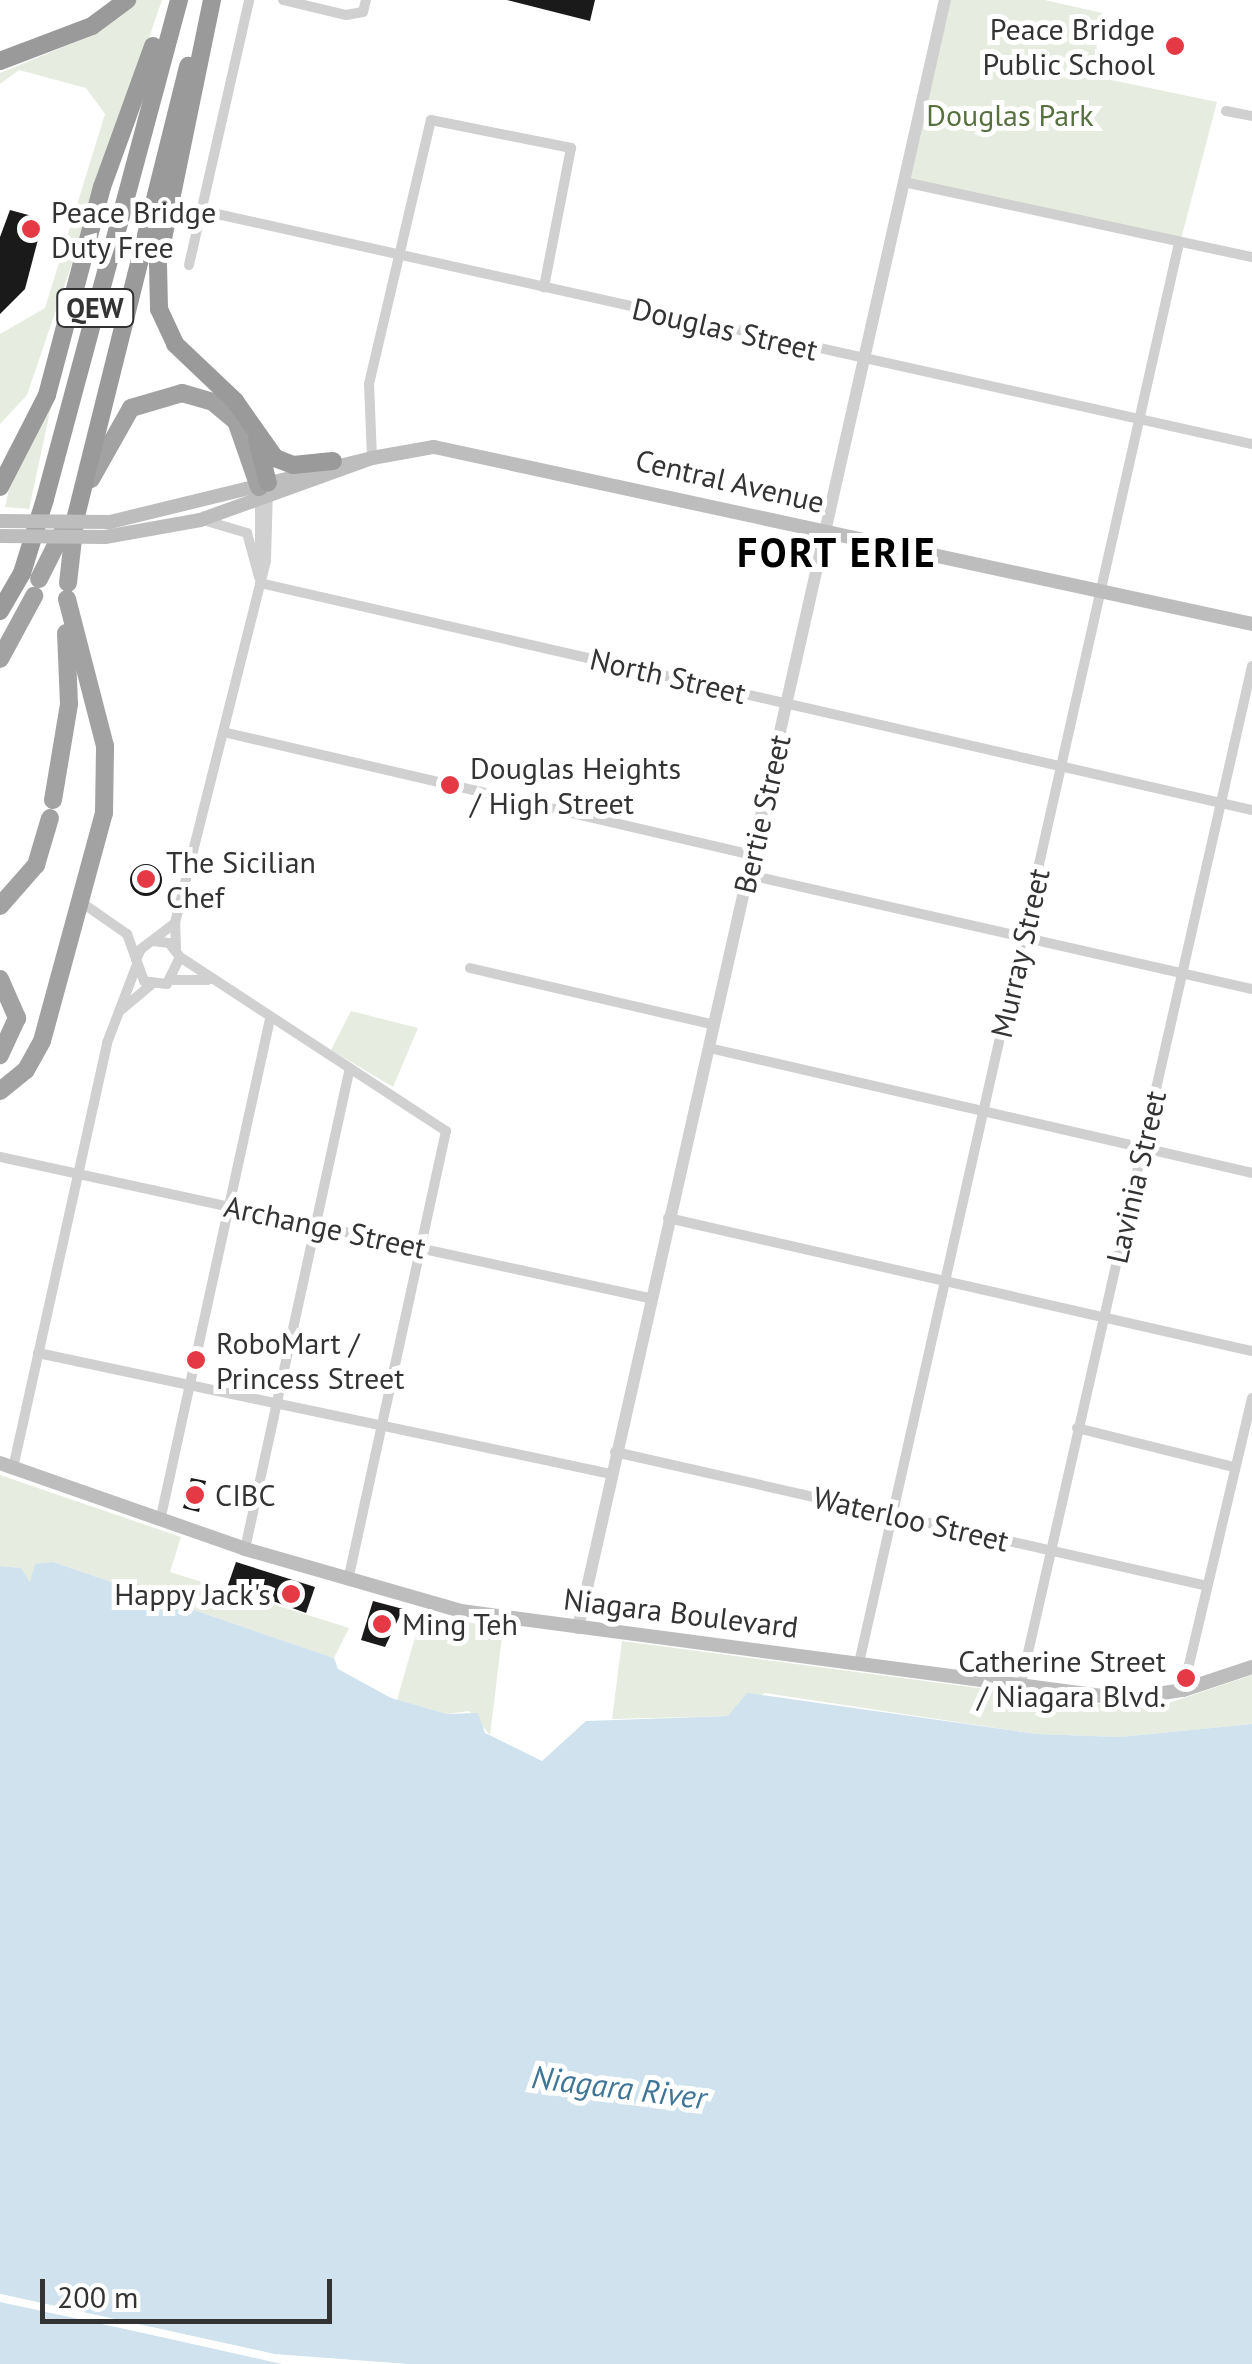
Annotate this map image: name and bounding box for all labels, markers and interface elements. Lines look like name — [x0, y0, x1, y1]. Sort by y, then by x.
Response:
place label: Peace Bridge Public School — [982, 11, 1155, 82]
marker: Peace Bridge Public School — [1164, 35, 1186, 57]
park label: Douglas Park — [926, 97, 1094, 133]
place label: Peace Bridge Duty Free — [51, 194, 216, 264]
marker: Peace Bridge Duty Free — [20, 218, 42, 240]
road number: QEW — [55, 285, 135, 331]
street label: Douglas Street — [629, 290, 821, 368]
street label: Central Avenue — [632, 442, 828, 520]
district label: FORT ERIE — [736, 528, 938, 576]
street label: North Street — [587, 641, 749, 711]
street label: Bertie Street — [726, 731, 798, 897]
place label: Douglas Heights / High Street — [470, 750, 681, 820]
marker: Douglas Heights / High Street — [439, 774, 461, 796]
place label: The Sicilian Chef — [166, 844, 316, 914]
street label: Murray Street — [983, 864, 1057, 1042]
marker: The Sicilian Chef — [135, 868, 157, 890]
street label: Lavinia Street — [1099, 1087, 1173, 1267]
street label: Archange Street — [221, 1188, 429, 1266]
place label: RoboMart / Princess Street — [216, 1325, 404, 1396]
marker: RoboMart / Princess Street — [185, 1349, 207, 1371]
place label: CIBC — [215, 1477, 276, 1513]
street label: Waterloo Street — [810, 1479, 1012, 1559]
marker: CIBC — [184, 1484, 206, 1506]
place label: Happy Jack's — [113, 1576, 271, 1612]
street label: Niagara Boulevard — [562, 1581, 800, 1645]
marker: Happy Jack's — [280, 1583, 302, 1605]
place label: Ming Teh — [402, 1606, 519, 1642]
marker: Ming Teh — [371, 1613, 393, 1635]
place label: Catherine Street / Niagara Blvd. — [958, 1643, 1166, 1714]
marker: Catherine Street / Niagara Blvd. — [1175, 1667, 1197, 1689]
water label: Niagara River — [529, 2057, 709, 2117]
scale bar — [45, 2259, 338, 2321]
text: 200 m — [57, 2277, 138, 2316]

